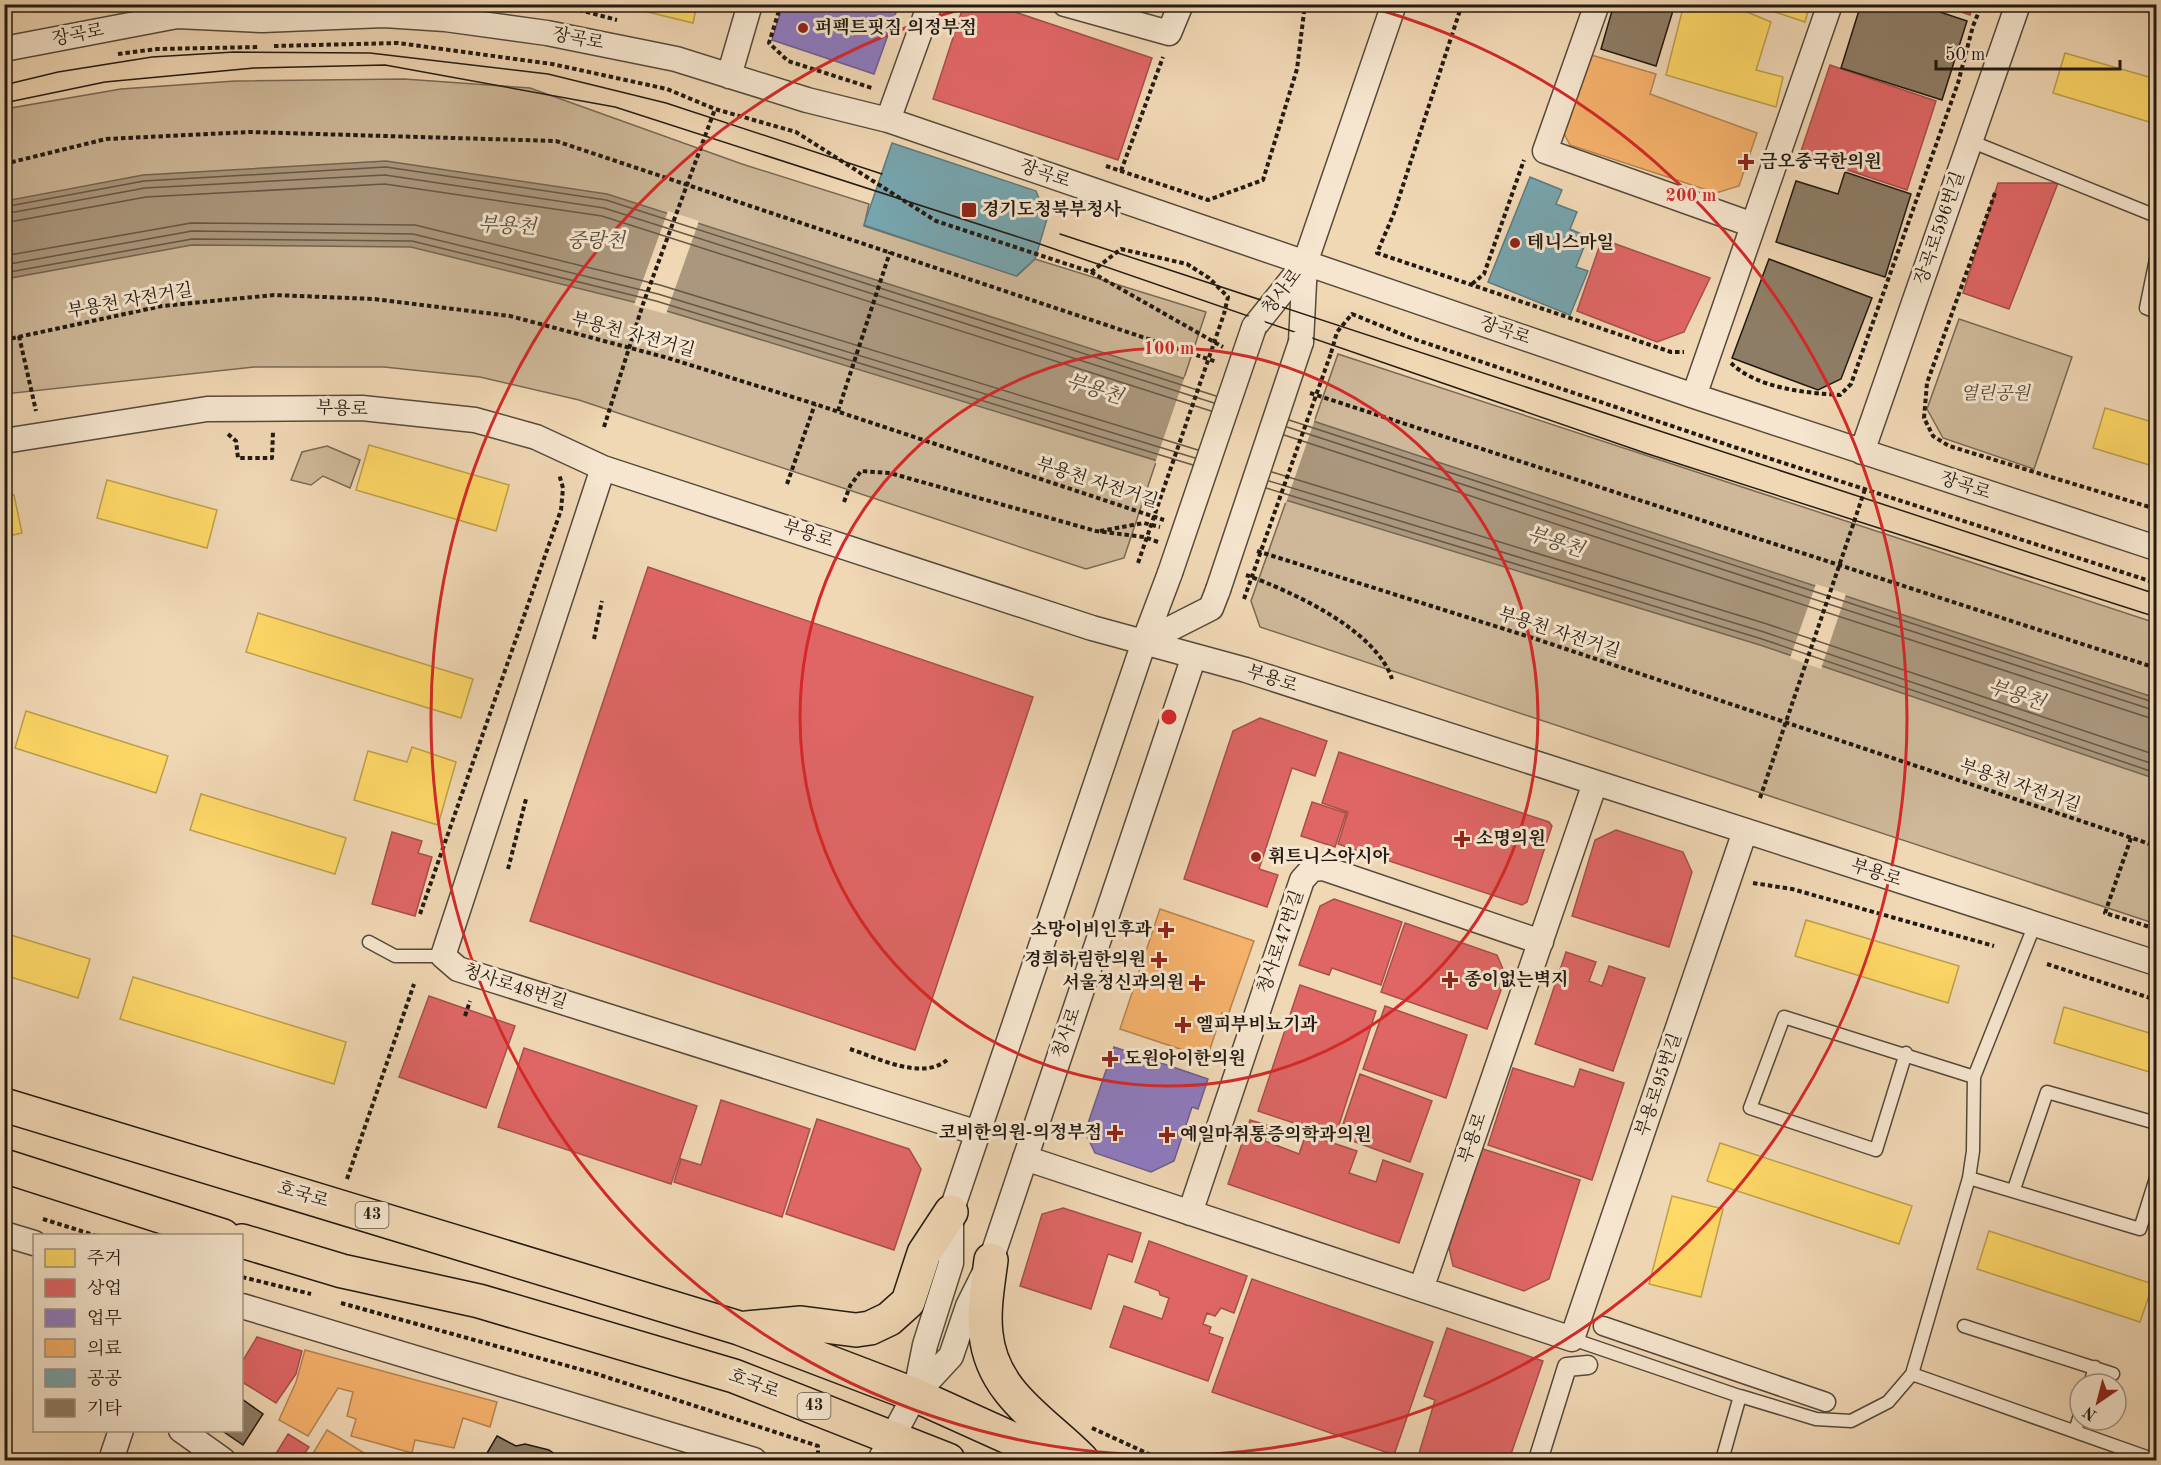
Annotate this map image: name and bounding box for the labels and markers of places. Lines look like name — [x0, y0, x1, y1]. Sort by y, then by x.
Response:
place label: 퍼펙트핏짐 의정부점 — [815, 17, 977, 37]
marker: 퍼펙트핏짐 의정부점 — [796, 21, 810, 35]
place label: 금오중국한의원 — [1760, 151, 1882, 171]
marker: 금오중국한의원 — [1737, 153, 1755, 171]
place label: 경기도청북부청사 — [982, 199, 1122, 219]
marker: 경기도청북부청사 — [960, 201, 978, 219]
place label: 테니스마일 — [1527, 232, 1614, 252]
marker: 테니스마일 — [1508, 236, 1522, 250]
centre of rings — [1159, 707, 1179, 727]
place label: 소명의원 — [1476, 828, 1546, 848]
marker: 소명의원 — [1453, 830, 1471, 848]
place label: 휘트니스아시아 — [1268, 846, 1390, 866]
marker: 휘트니스아시아 — [1249, 850, 1263, 864]
place label: 소망이비인후과 — [1030, 919, 1153, 939]
marker: 소망이비인후과 — [1157, 921, 1175, 939]
place label: 경희하림한의원 — [1024, 949, 1146, 969]
marker: 경희하림한의원 — [1150, 951, 1168, 969]
place label: 종이없는벽지 — [1464, 969, 1568, 989]
marker: 종이없는벽지 — [1441, 971, 1459, 989]
place label: 서울정신과의원 — [1062, 972, 1184, 992]
marker: 서울정신과의원 — [1188, 974, 1206, 992]
place label: 엘피부비뇨기과 — [1196, 1014, 1318, 1034]
marker: 엘피부비뇨기과 — [1174, 1016, 1192, 1034]
place label: 도원아이한의원 — [1124, 1048, 1246, 1068]
marker: 도원아이한의원 — [1101, 1050, 1119, 1068]
place label: 코비한의원-의정부점 — [939, 1122, 1102, 1142]
marker: 코비한의원-의정부점 — [1106, 1124, 1124, 1142]
place label: 예일마취통증의학과의원 — [1180, 1124, 1371, 1144]
marker: 예일마취통증의학과의원 — [1158, 1126, 1176, 1144]

